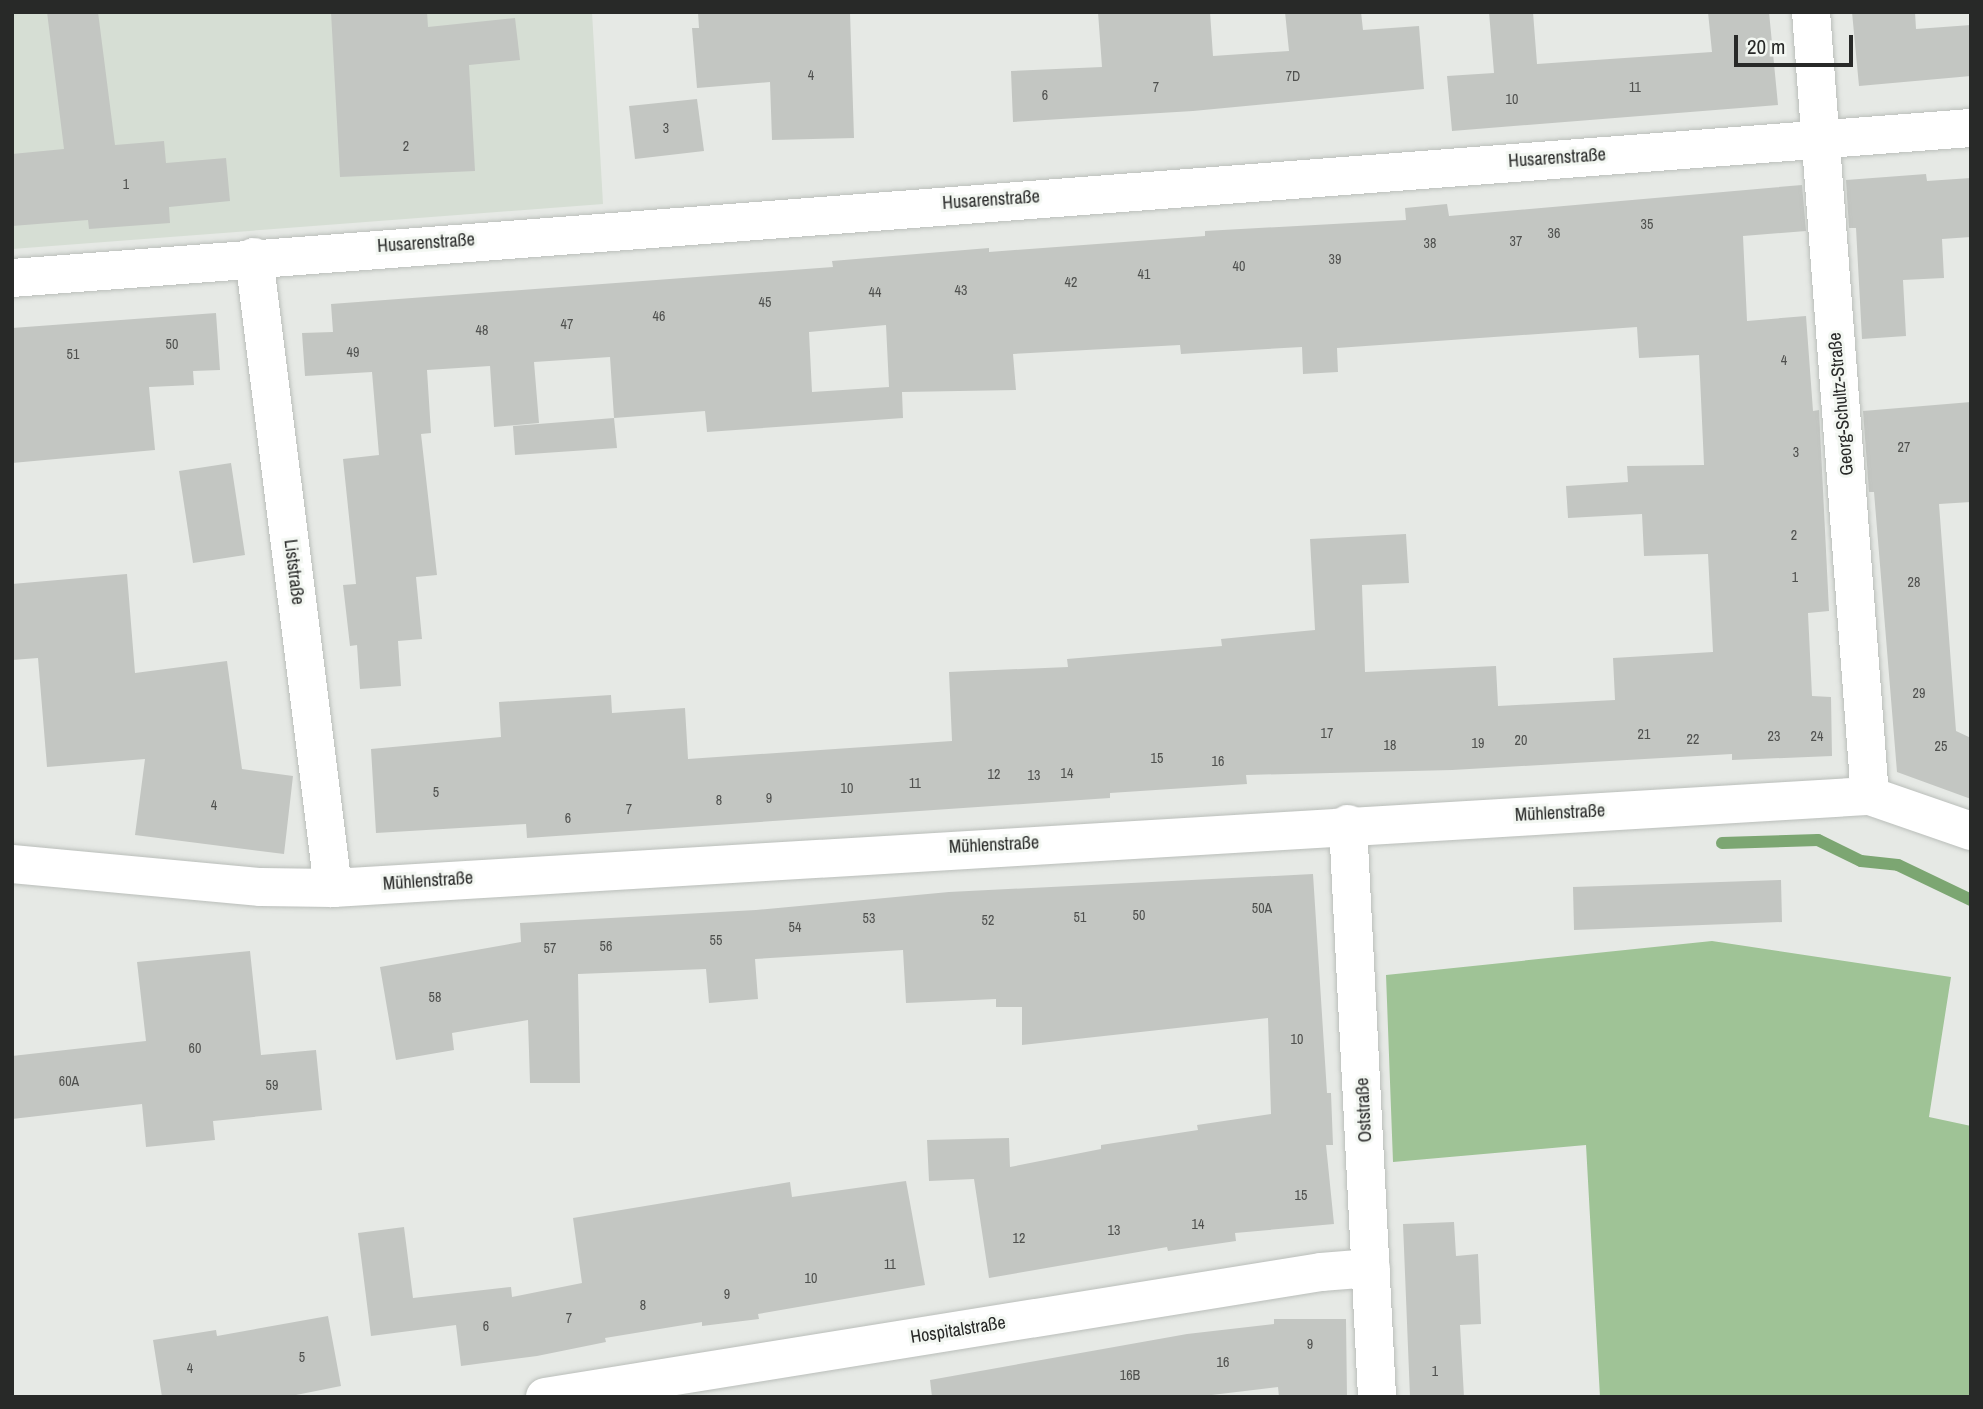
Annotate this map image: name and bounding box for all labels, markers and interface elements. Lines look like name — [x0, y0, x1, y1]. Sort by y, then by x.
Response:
scale bar — [1738, 21, 1857, 65]
text: 20 m — [1747, 32, 1785, 61]
house number: 4 — [808, 67, 814, 83]
house number: 7D — [1286, 68, 1300, 84]
house number: 7 — [1153, 79, 1159, 95]
house number: 11 — [1629, 79, 1641, 95]
house number: 6 — [1042, 87, 1048, 103]
house number: 10 — [1506, 91, 1518, 107]
house number: 3 — [663, 120, 669, 136]
house number: 2 — [403, 138, 409, 154]
street label: Husarenstraße — [1508, 144, 1606, 172]
house number: 1 — [123, 176, 129, 192]
street label: Husarenstraße — [942, 186, 1040, 214]
house number: 35 — [1641, 216, 1653, 232]
house number: 36 — [1548, 225, 1560, 241]
street label: Husarenstraße — [377, 229, 475, 257]
house number: 37 — [1510, 233, 1522, 249]
house number: 38 — [1424, 235, 1436, 251]
house number: 39 — [1329, 251, 1341, 267]
house number: 40 — [1233, 258, 1245, 274]
house number: 41 — [1138, 266, 1150, 282]
house number: 42 — [1065, 274, 1077, 290]
house number: 43 — [955, 282, 967, 298]
house number: 44 — [869, 284, 881, 300]
house number: 45 — [759, 294, 771, 310]
house number: 46 — [653, 308, 665, 324]
house number: 47 — [561, 316, 573, 332]
house number: 48 — [476, 322, 488, 338]
street label: Georg-Schultz-Straße — [1824, 332, 1858, 476]
house number: 50 — [166, 336, 178, 352]
house number: 49 — [347, 344, 359, 360]
house number: 51 — [67, 346, 79, 362]
house number: 4 — [1781, 352, 1787, 368]
house number: 27 — [1898, 439, 1910, 455]
house number: 3 — [1793, 444, 1799, 460]
house number: 2 — [1791, 527, 1797, 543]
street label: Liststraße — [279, 538, 309, 606]
house number: 1 — [1792, 569, 1798, 585]
house number: 28 — [1908, 574, 1920, 590]
house number: 29 — [1913, 685, 1925, 701]
house number: 17 — [1321, 725, 1333, 741]
house number: 21 — [1638, 726, 1650, 742]
house number: 23 — [1768, 728, 1780, 744]
house number: 24 — [1811, 728, 1823, 744]
house number: 22 — [1687, 731, 1699, 747]
house number: 20 — [1515, 732, 1527, 748]
house number: 19 — [1472, 735, 1484, 751]
house number: 18 — [1384, 737, 1396, 753]
house number: 25 — [1935, 738, 1947, 754]
house number: 15 — [1151, 750, 1163, 766]
house number: 16 — [1212, 753, 1224, 769]
house number: 14 — [1061, 765, 1073, 781]
house number: 12 — [988, 766, 1000, 782]
house number: 13 — [1028, 767, 1040, 783]
house number: 11 — [909, 775, 921, 791]
house number: 10 — [841, 780, 853, 796]
house number: 5 — [433, 784, 439, 800]
house number: 9 — [766, 790, 772, 806]
house number: 8 — [716, 792, 722, 808]
house number: 4 — [211, 797, 217, 813]
street label: Mühlenstraße — [1514, 800, 1606, 826]
house number: 7 — [626, 801, 632, 817]
house number: 6 — [565, 810, 571, 826]
street label: Mühlenstraße — [948, 832, 1040, 858]
street label: Mühlenstraße — [382, 867, 474, 895]
house number: 50A — [1252, 900, 1272, 916]
house number: 50 — [1133, 907, 1145, 923]
house number: 51 — [1074, 909, 1086, 925]
house number: 53 — [863, 910, 875, 926]
house number: 52 — [982, 912, 994, 928]
house number: 54 — [789, 919, 801, 935]
house number: 55 — [710, 932, 722, 948]
house number: 56 — [600, 938, 612, 954]
house number: 57 — [544, 940, 556, 956]
house number: 58 — [429, 989, 441, 1005]
house number: 10 — [1291, 1031, 1303, 1047]
house number: 60 — [189, 1040, 201, 1056]
house number: 60A — [59, 1073, 79, 1089]
house number: 59 — [266, 1077, 278, 1093]
street label: Oststraße — [1352, 1077, 1376, 1143]
house number: 15 — [1295, 1187, 1307, 1203]
house number: 14 — [1192, 1216, 1204, 1232]
house number: 13 — [1108, 1222, 1120, 1238]
house number: 12 — [1013, 1230, 1025, 1246]
house number: 11 — [884, 1256, 896, 1272]
house number: 10 — [805, 1270, 817, 1286]
house number: 9 — [724, 1286, 730, 1302]
house number: 8 — [640, 1297, 646, 1313]
house number: 7 — [566, 1310, 572, 1326]
street label: Hospitalstraße — [909, 1312, 1007, 1348]
house number: 6 — [483, 1318, 489, 1334]
house number: 9 — [1307, 1336, 1313, 1352]
house number: 5 — [299, 1349, 305, 1365]
house number: 16 — [1217, 1354, 1229, 1370]
house number: 4 — [187, 1360, 193, 1376]
house number: 1 — [1432, 1363, 1438, 1379]
house number: 16B — [1120, 1367, 1140, 1383]

